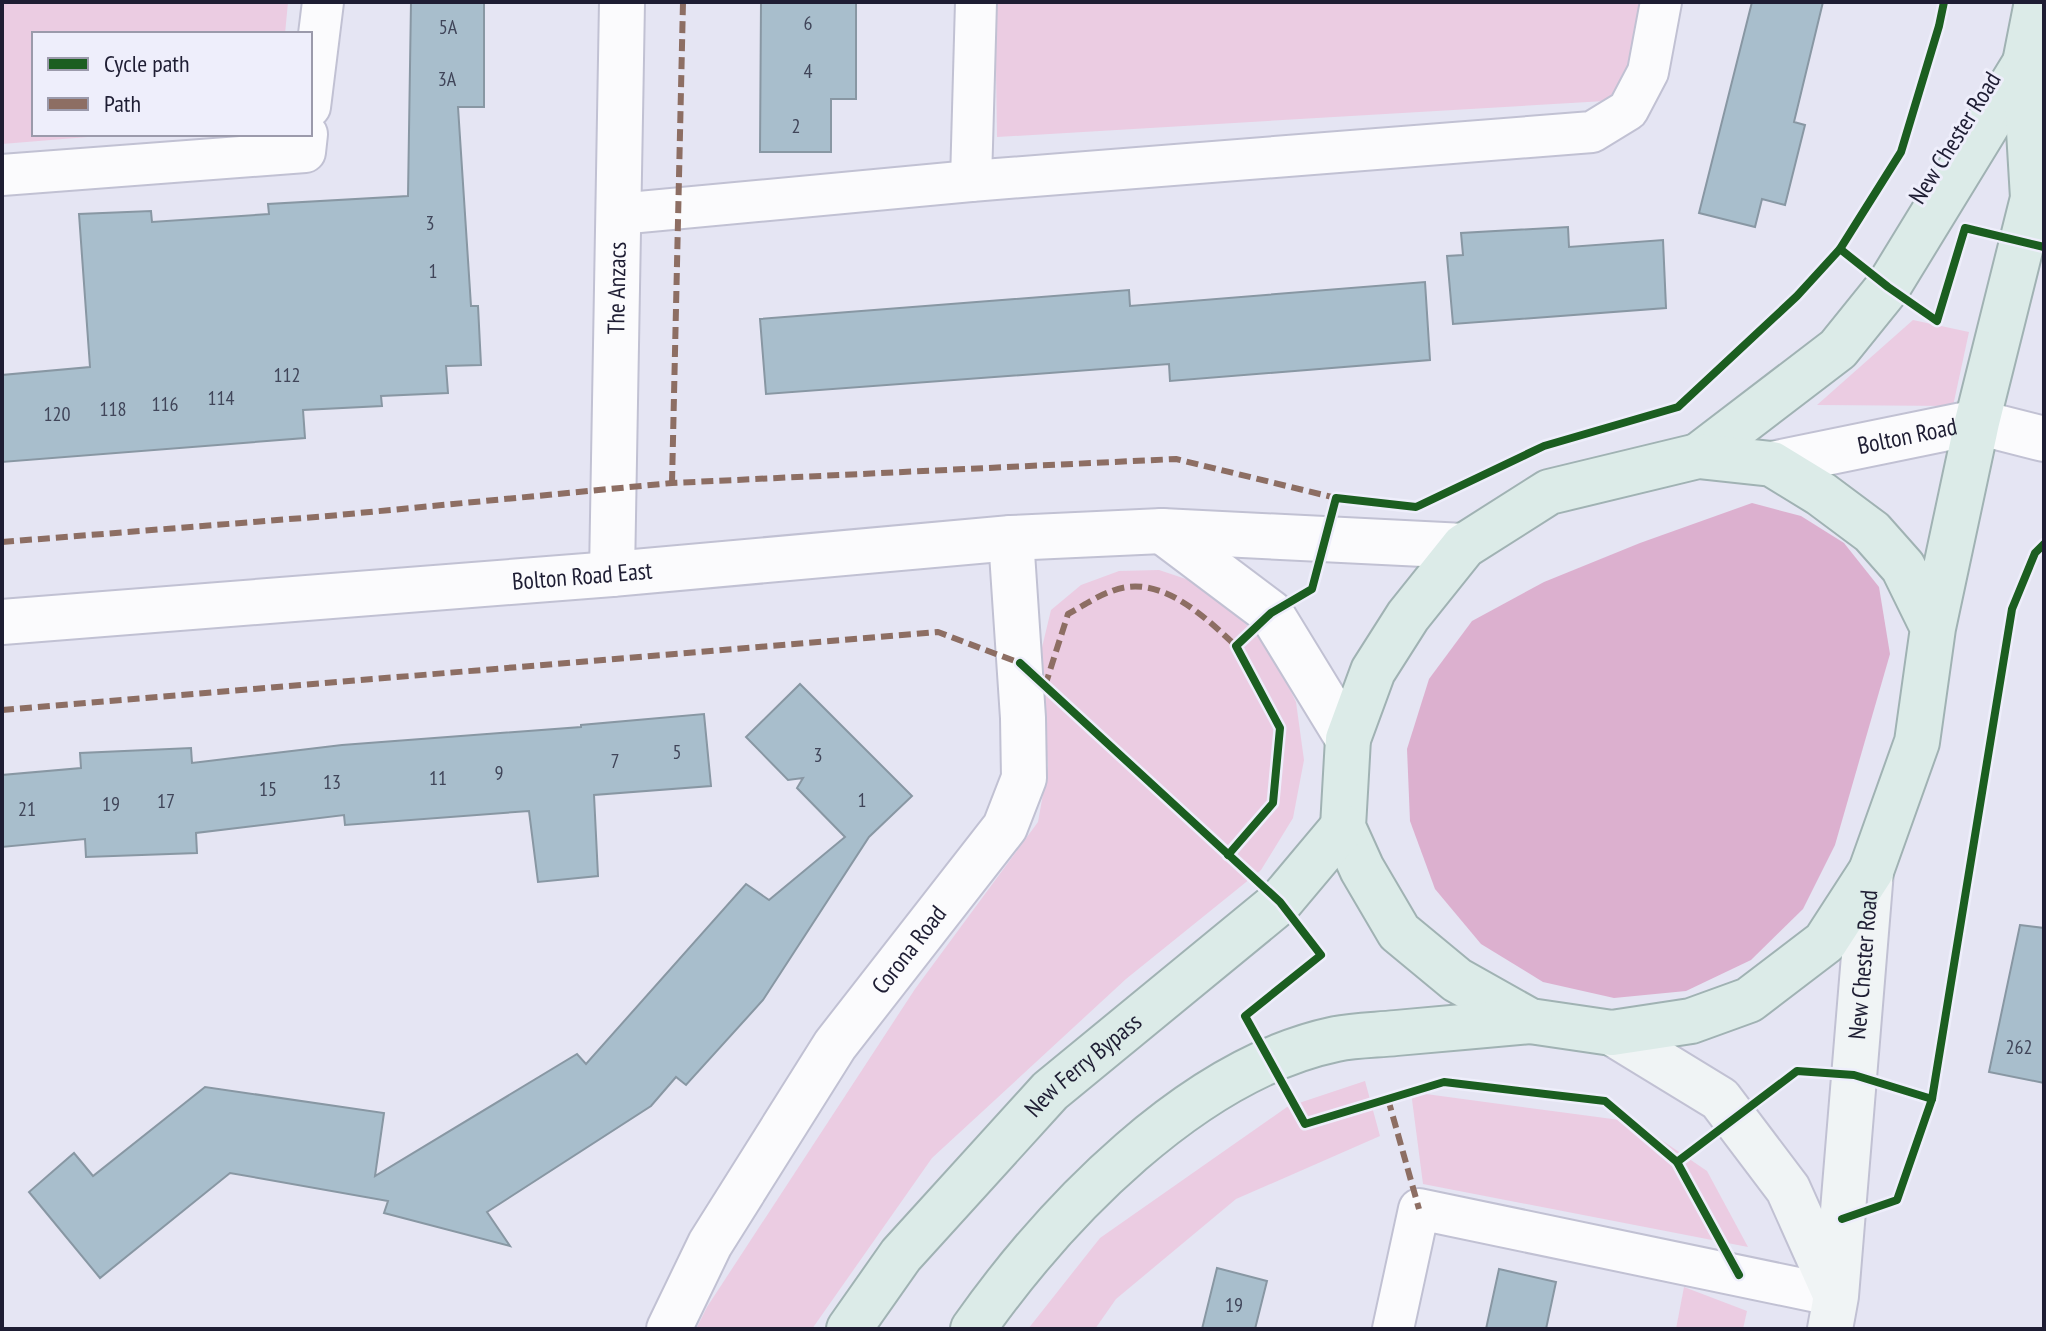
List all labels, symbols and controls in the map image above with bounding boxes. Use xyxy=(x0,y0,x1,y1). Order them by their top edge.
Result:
house number: 6 xyxy=(804,10,813,36)
house number: 5A xyxy=(439,14,458,40)
legend xyxy=(32,32,312,136)
text: Cycle path xyxy=(104,48,190,79)
house number: 4 xyxy=(804,58,813,84)
house number: 3A xyxy=(438,66,457,92)
street label: New Chester Road xyxy=(1902,66,2007,210)
text: Path xyxy=(104,88,141,119)
house number: 2 xyxy=(792,113,801,139)
house number: 3 xyxy=(426,210,435,236)
street label: The Anzacs xyxy=(600,242,633,335)
house number: 1 xyxy=(429,258,438,284)
house number: 112 xyxy=(274,362,301,388)
house number: 114 xyxy=(208,385,235,411)
house number: 116 xyxy=(152,391,179,417)
house number: 118 xyxy=(100,396,127,422)
house number: 120 xyxy=(44,401,71,427)
street label: Bolton Road xyxy=(1855,411,1960,461)
street label: Bolton Road East xyxy=(511,554,654,597)
house number: 5 xyxy=(673,739,682,765)
house number: 3 xyxy=(814,742,823,768)
house number: 7 xyxy=(611,748,620,774)
house number: 9 xyxy=(495,760,504,786)
house number: 11 xyxy=(429,765,447,791)
house number: 13 xyxy=(323,769,341,795)
house number: 15 xyxy=(259,776,277,802)
house number: 1 xyxy=(858,787,867,813)
house number: 17 xyxy=(157,788,175,814)
house number: 19 xyxy=(102,791,120,817)
house number: 21 xyxy=(18,796,36,822)
street label: New Chester Road xyxy=(1841,889,1884,1041)
street label: Corona Road xyxy=(865,899,953,1000)
street label: New Ferry Bypass xyxy=(1018,1006,1148,1124)
house number: 262 xyxy=(2006,1034,2033,1060)
house number: 19 xyxy=(1225,1292,1243,1318)

